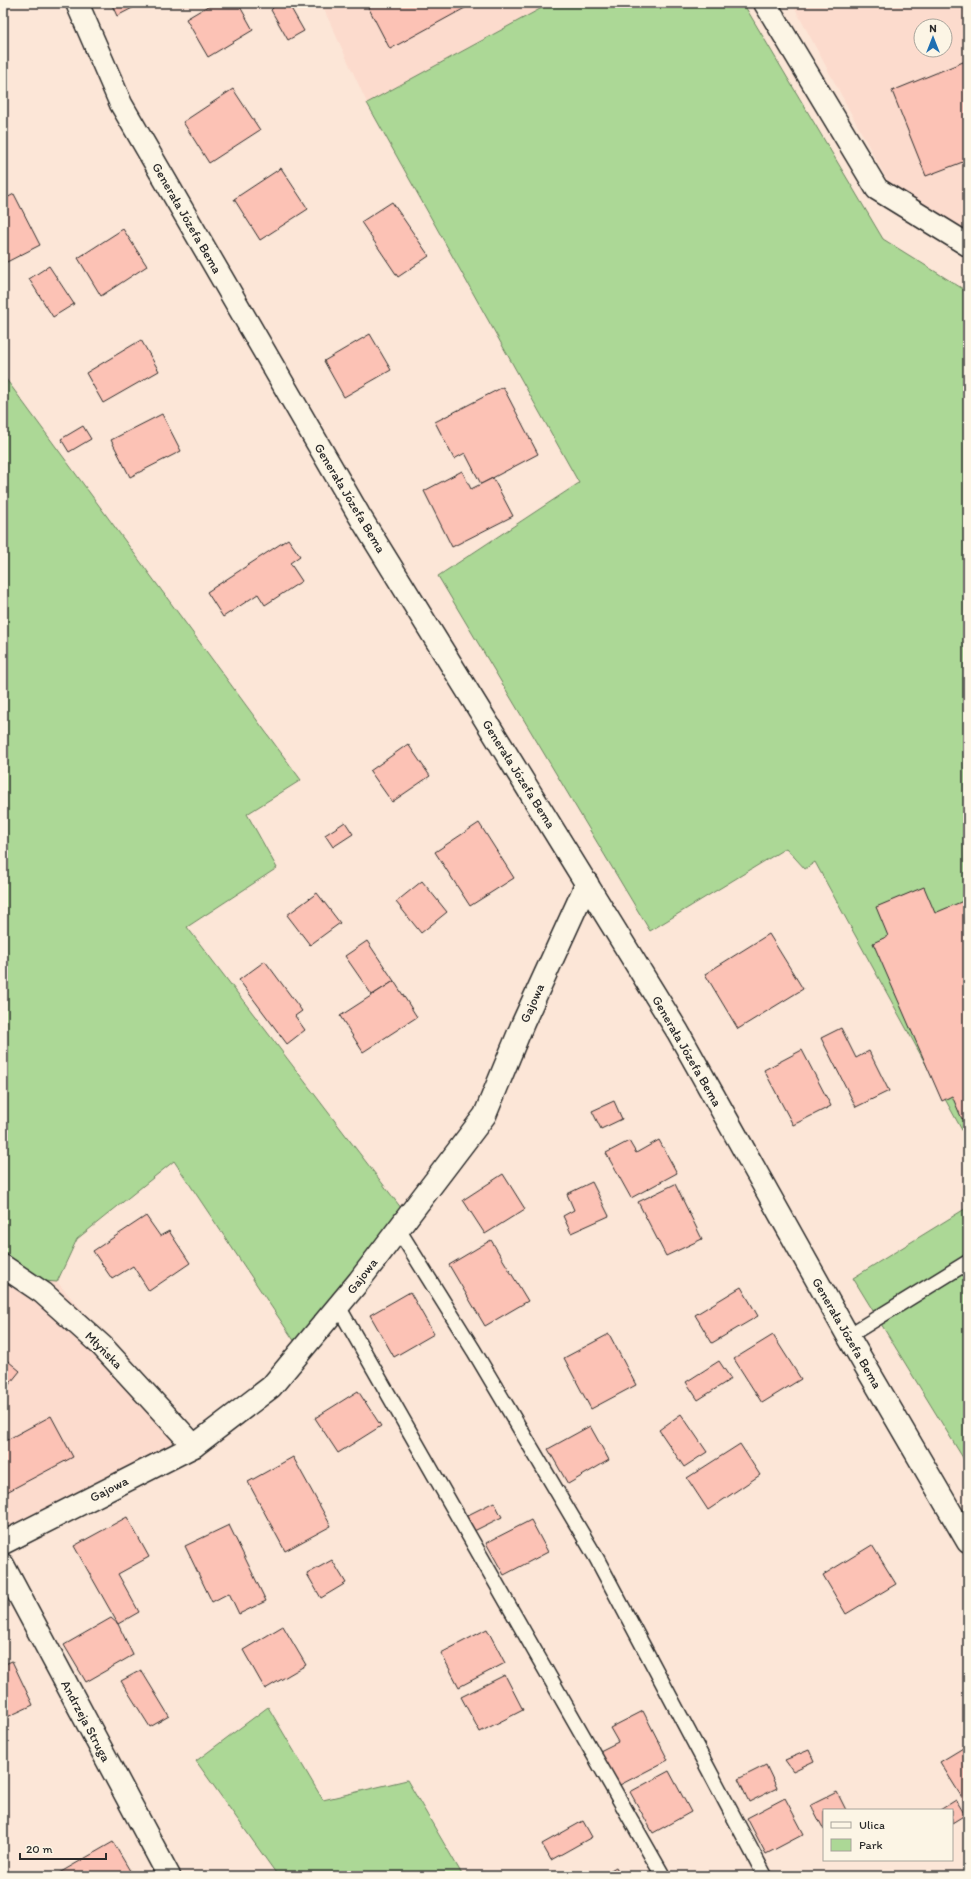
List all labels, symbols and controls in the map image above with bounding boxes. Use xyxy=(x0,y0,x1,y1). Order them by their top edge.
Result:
north arrow xyxy=(913,18,953,58)
text: N xyxy=(929,22,937,35)
street label: Generała Józefa Bema xyxy=(149,160,225,276)
street label: Generała Józefa Bema xyxy=(311,441,389,556)
street label: Generała Józefa Bema xyxy=(479,717,559,832)
street label: Gajowa xyxy=(517,981,547,1025)
street label: Generała Józefa Bema xyxy=(649,993,725,1109)
street label: Gajowa xyxy=(343,1255,381,1297)
street label: Generała Józefa Bema xyxy=(809,1275,885,1391)
street label: Młyńska xyxy=(82,1328,126,1372)
street label: Gajowa xyxy=(87,1473,131,1505)
street label: Andrzeja Struga xyxy=(58,1678,114,1765)
legend xyxy=(823,1809,953,1861)
text: Ulica xyxy=(859,1818,885,1832)
scale bar xyxy=(20,1835,106,1861)
text: Park xyxy=(859,1838,883,1852)
text: 20 m xyxy=(26,1842,53,1856)

